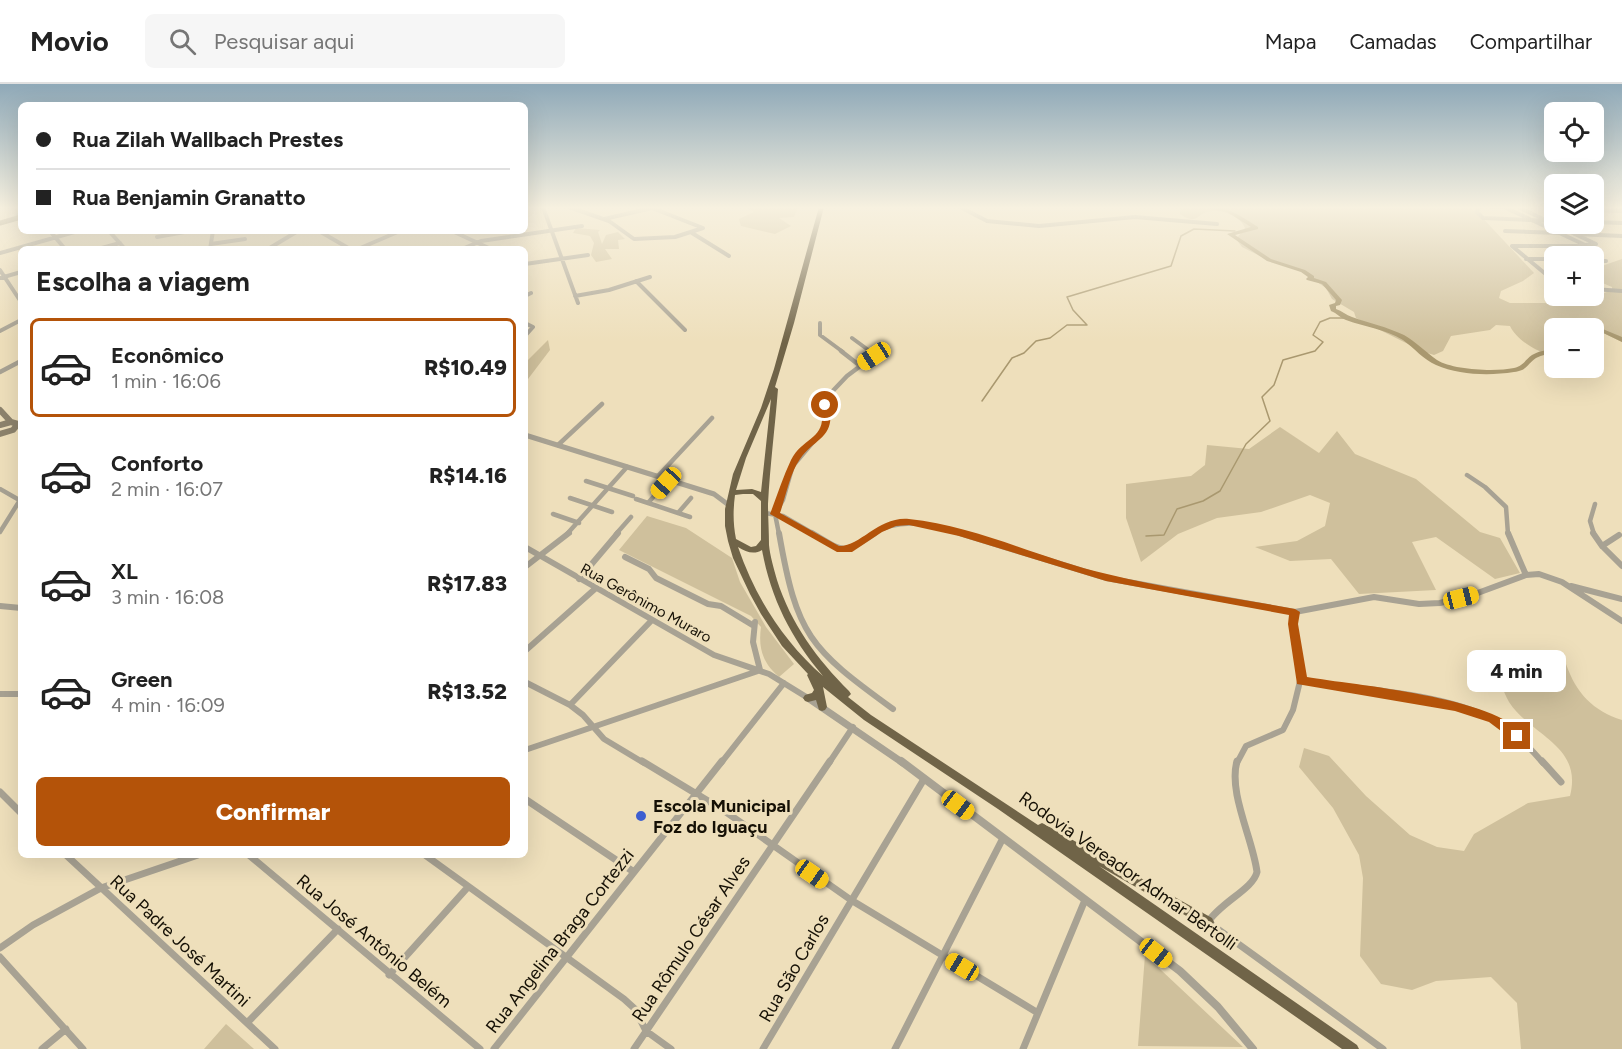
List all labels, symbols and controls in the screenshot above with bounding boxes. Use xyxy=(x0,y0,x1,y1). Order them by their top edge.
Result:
search box xyxy=(145,14,565,68)
text: Movio xyxy=(30,24,109,58)
icon: search xyxy=(166,25,199,58)
text: Pesquisar aqui xyxy=(214,28,354,55)
text: Mapa xyxy=(1265,29,1316,54)
text: Camadas xyxy=(1349,29,1437,54)
text: Compartilhar xyxy=(1470,29,1592,54)
map controls xyxy=(1544,102,1604,378)
button: locate xyxy=(1544,102,1604,162)
text: Rua Zilah Wallbach Prestes xyxy=(72,126,343,153)
button: layers xyxy=(1544,174,1604,234)
text: Rua Benjamin Granatto xyxy=(72,184,306,211)
button: + xyxy=(1544,246,1604,306)
text: Escolha a viagem xyxy=(36,265,250,298)
button: − xyxy=(1544,318,1604,378)
car xyxy=(854,339,894,373)
icon: car xyxy=(39,341,93,395)
text: Econômico xyxy=(111,342,224,369)
text: R$10.49 xyxy=(424,354,507,381)
text: 1 min · 16:06 xyxy=(111,369,221,393)
route start xyxy=(811,391,838,418)
icon: car xyxy=(39,449,93,503)
text: Conforto xyxy=(111,450,203,477)
text: R$14.16 xyxy=(429,462,507,489)
car xyxy=(647,464,685,502)
text: 2 min · 16:07 xyxy=(111,477,223,501)
icon: car xyxy=(39,557,93,611)
text: XL xyxy=(111,558,138,585)
street label: Rua Gerônimo Muraro xyxy=(577,559,715,647)
text: R$17.83 xyxy=(427,570,507,597)
text: 3 min · 16:08 xyxy=(111,585,224,609)
car xyxy=(1441,585,1481,611)
callout: 4 min xyxy=(1468,649,1567,691)
text: 4 min xyxy=(1490,659,1543,683)
icon: car xyxy=(39,665,93,719)
text: Green xyxy=(111,666,173,693)
text: R$13.52 xyxy=(427,678,507,705)
text: 4 min · 16:09 xyxy=(111,693,225,717)
route end xyxy=(1503,722,1530,749)
button: Confirmar xyxy=(36,777,510,846)
car xyxy=(938,787,978,823)
street label: Rodovia Vereador Admar Bertolli xyxy=(1015,787,1241,955)
place label: Escola Municipal Foz do Iguaçu xyxy=(653,795,791,838)
marker: Escola Municipal Foz do Iguaçu xyxy=(634,809,648,823)
street label: Rua Angelina Braga Cortezzi xyxy=(481,844,639,1038)
street label: Rua Rômulo César Alves xyxy=(627,852,755,1026)
car xyxy=(792,856,832,892)
street label: Rua Padre José Martini xyxy=(105,870,255,1012)
street label: Rua José Antônio Belém xyxy=(292,870,456,1012)
street label: Rua São Carlos xyxy=(754,910,834,1026)
car xyxy=(1136,935,1176,971)
car xyxy=(942,950,982,984)

